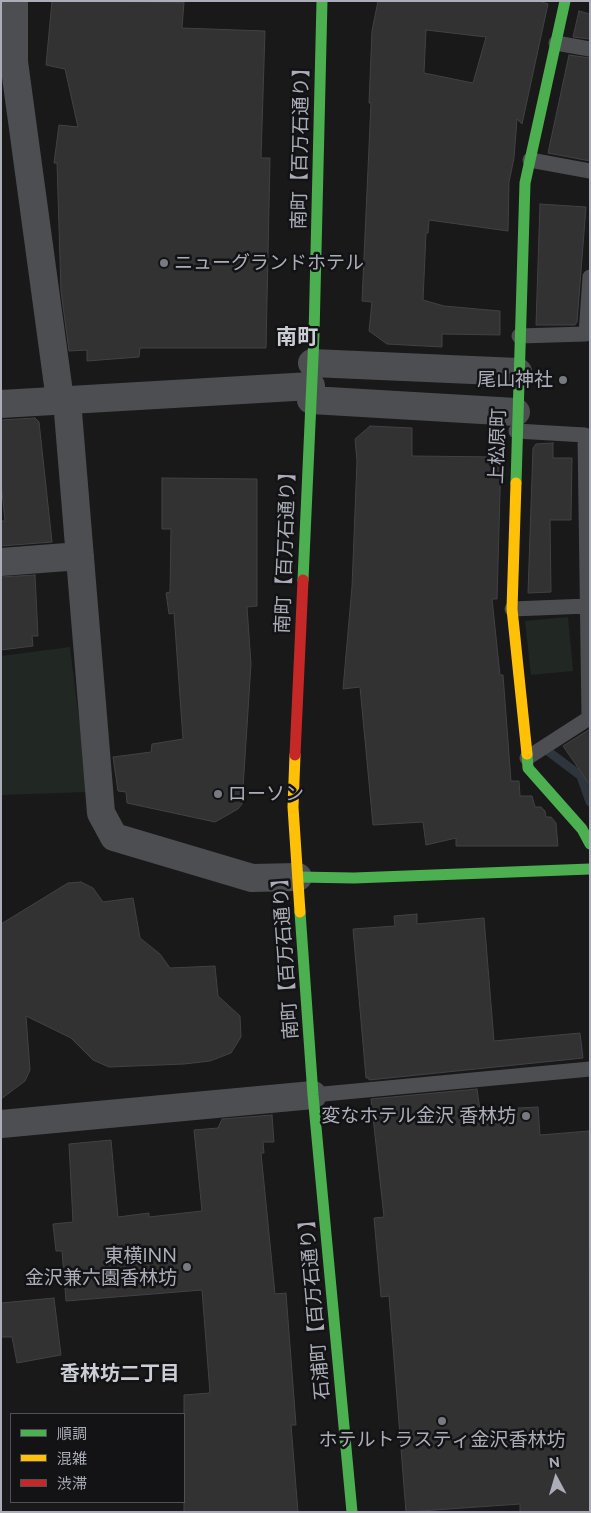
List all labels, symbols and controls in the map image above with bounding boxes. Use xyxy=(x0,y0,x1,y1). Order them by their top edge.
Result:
street label: 南町【百万石通り】 xyxy=(288,58,314,230)
place label: ニューグランドホテル xyxy=(174,252,364,274)
marker: ニューグランドホテル xyxy=(158,257,170,269)
district label: 南町 xyxy=(276,325,318,351)
place label: 尾山神社 xyxy=(477,369,553,391)
marker: 尾山神社 xyxy=(557,374,569,386)
street label: 上松原町 xyxy=(485,408,511,484)
street label: 南町【百万石通り】 xyxy=(272,462,300,634)
place label: ローソン xyxy=(228,783,304,805)
marker: ローソン xyxy=(212,788,224,800)
street label: 南町【百万石通り】 xyxy=(269,868,303,1040)
place label: 変なホテル金沢 香林坊 xyxy=(321,1105,516,1127)
marker: 変なホテル金沢 香林坊 xyxy=(520,1110,532,1122)
street label: 石浦町【百万石通り】 xyxy=(295,1209,335,1401)
place label: 東横INN 金沢兼六園香林坊 xyxy=(25,1245,177,1289)
marker: 東横INN 金沢兼六園香林坊 xyxy=(181,1261,193,1273)
district label: 香林坊二丁目 xyxy=(60,1362,180,1386)
legend xyxy=(10,1413,185,1503)
marker: ホテルトラスティ金沢香林坊 xyxy=(436,1415,448,1427)
text: 順調 xyxy=(57,1425,87,1443)
place label: ホテルトラスティ金沢香林坊 xyxy=(319,1429,565,1451)
text: 混雑 xyxy=(57,1450,87,1468)
north arrow xyxy=(531,1453,581,1503)
text: N xyxy=(548,1454,561,1472)
text: 渋滞 xyxy=(57,1475,87,1493)

